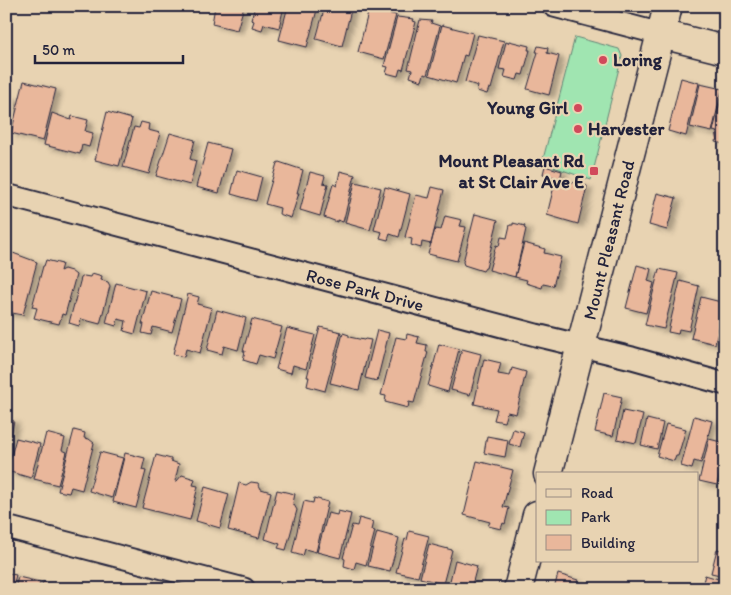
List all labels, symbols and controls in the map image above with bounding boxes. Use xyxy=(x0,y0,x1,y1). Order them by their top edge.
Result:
scale bar xyxy=(35,32,182,64)
text: 50 m xyxy=(42,41,75,59)
place label: Loring xyxy=(613,49,663,71)
marker: Loring xyxy=(597,54,609,66)
place label: Young Girl xyxy=(486,97,569,119)
marker: Young Girl xyxy=(572,102,584,114)
place label: Harvester xyxy=(588,118,665,140)
marker: Harvester xyxy=(572,123,584,135)
place label: Mount Pleasant Rd at St Clair Ave E xyxy=(438,150,585,193)
street label: Mount Pleasant Road xyxy=(578,158,640,322)
marker: Mount Pleasant Rd at St Clair Ave E xyxy=(588,165,600,177)
street label: Rose Park Drive xyxy=(304,264,426,316)
legend xyxy=(536,472,698,562)
text: Road xyxy=(581,484,614,502)
text: Park xyxy=(581,508,611,526)
text: Building xyxy=(581,534,635,552)

